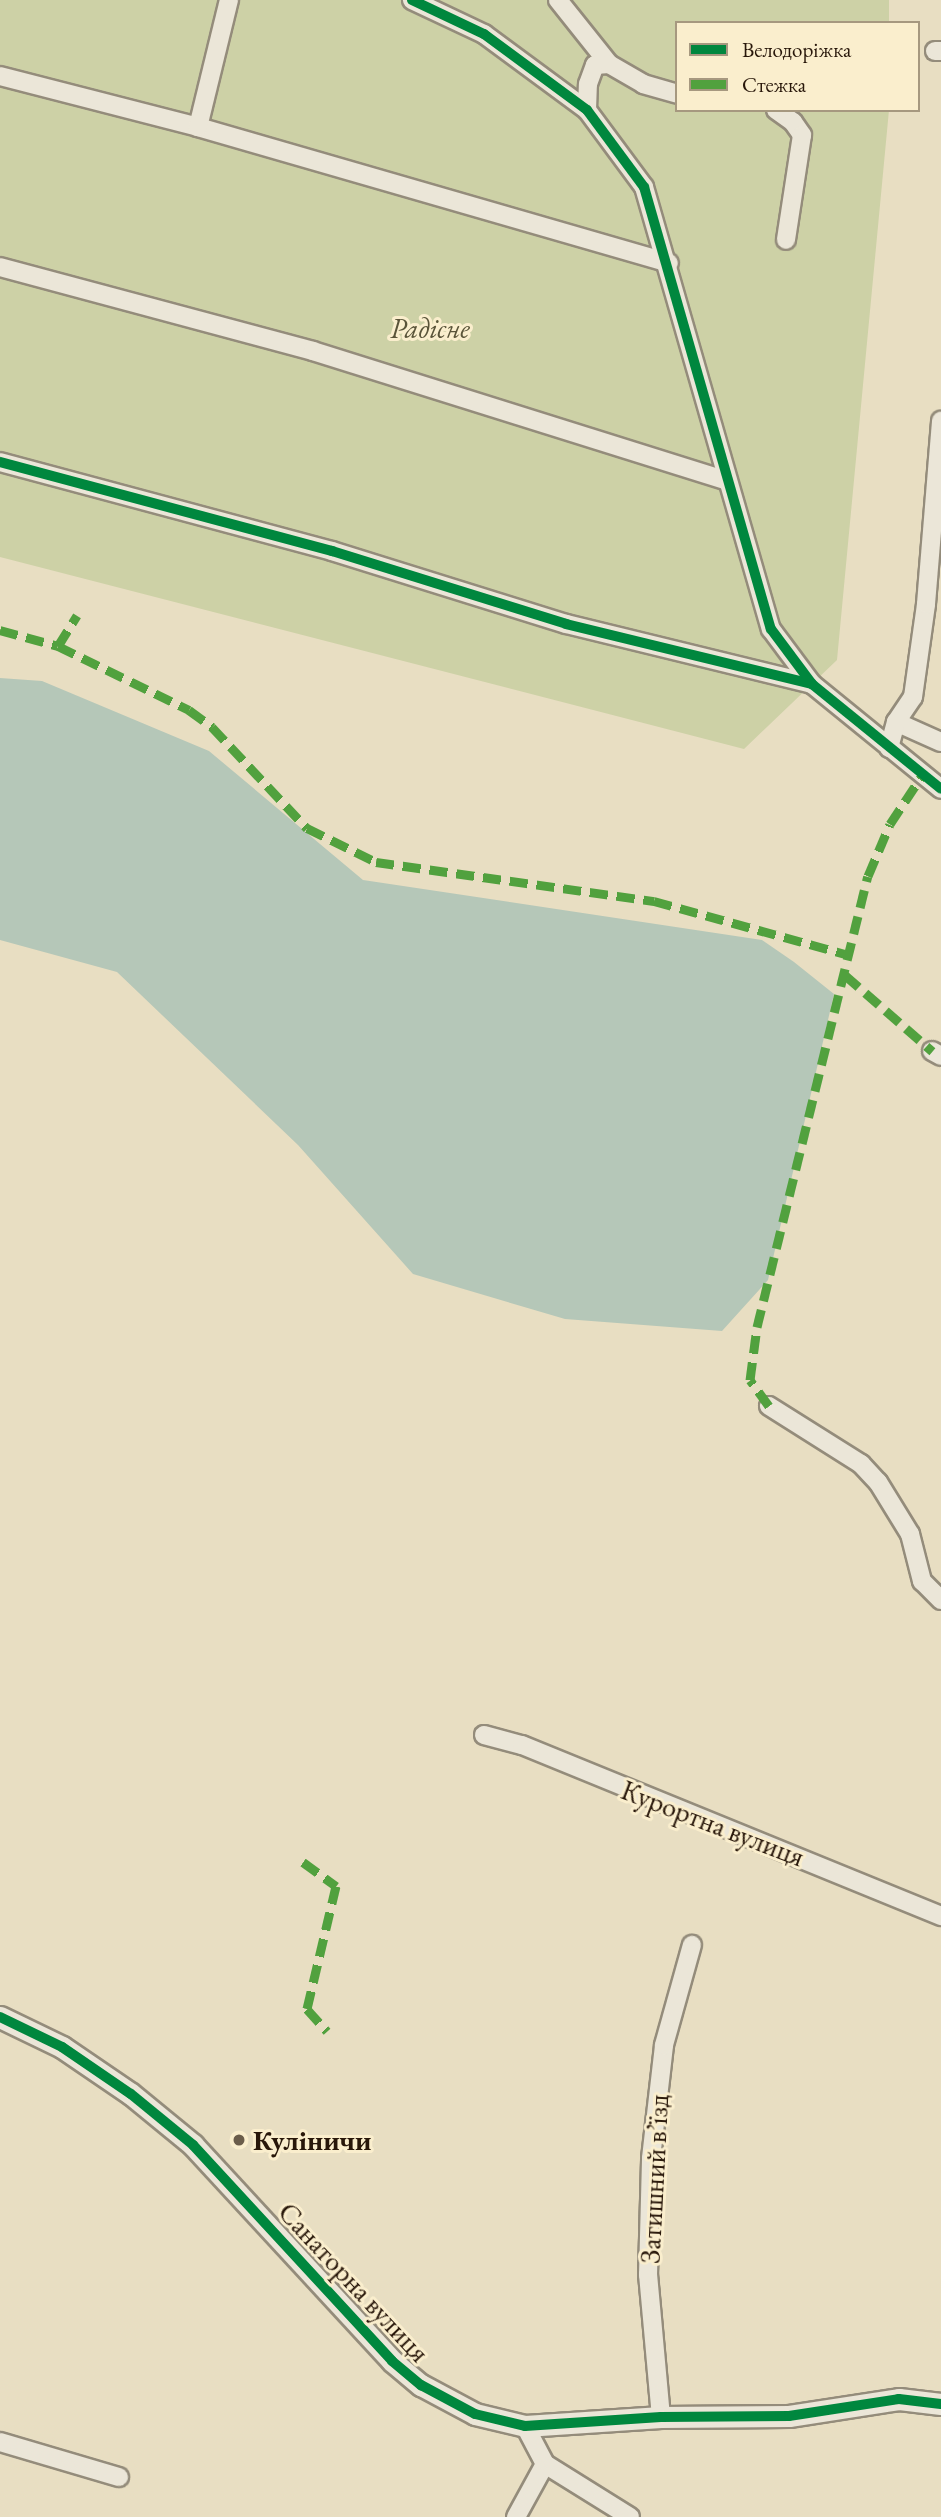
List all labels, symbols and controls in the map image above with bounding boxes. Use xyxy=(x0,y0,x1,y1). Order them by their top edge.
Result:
legend xyxy=(675,21,920,112)
text: Велодоріжка xyxy=(742,36,851,63)
text: Стежка xyxy=(742,71,806,98)
park label: Радісне xyxy=(390,311,470,345)
street label: Курортна вулиця xyxy=(617,1773,809,1873)
street label: Затишний в’їзд xyxy=(633,2094,675,2264)
place label: Куліничи xyxy=(253,2123,371,2157)
marker: Куліничи xyxy=(231,2132,247,2148)
street label: Санаторна вулиця xyxy=(271,2195,437,2369)

